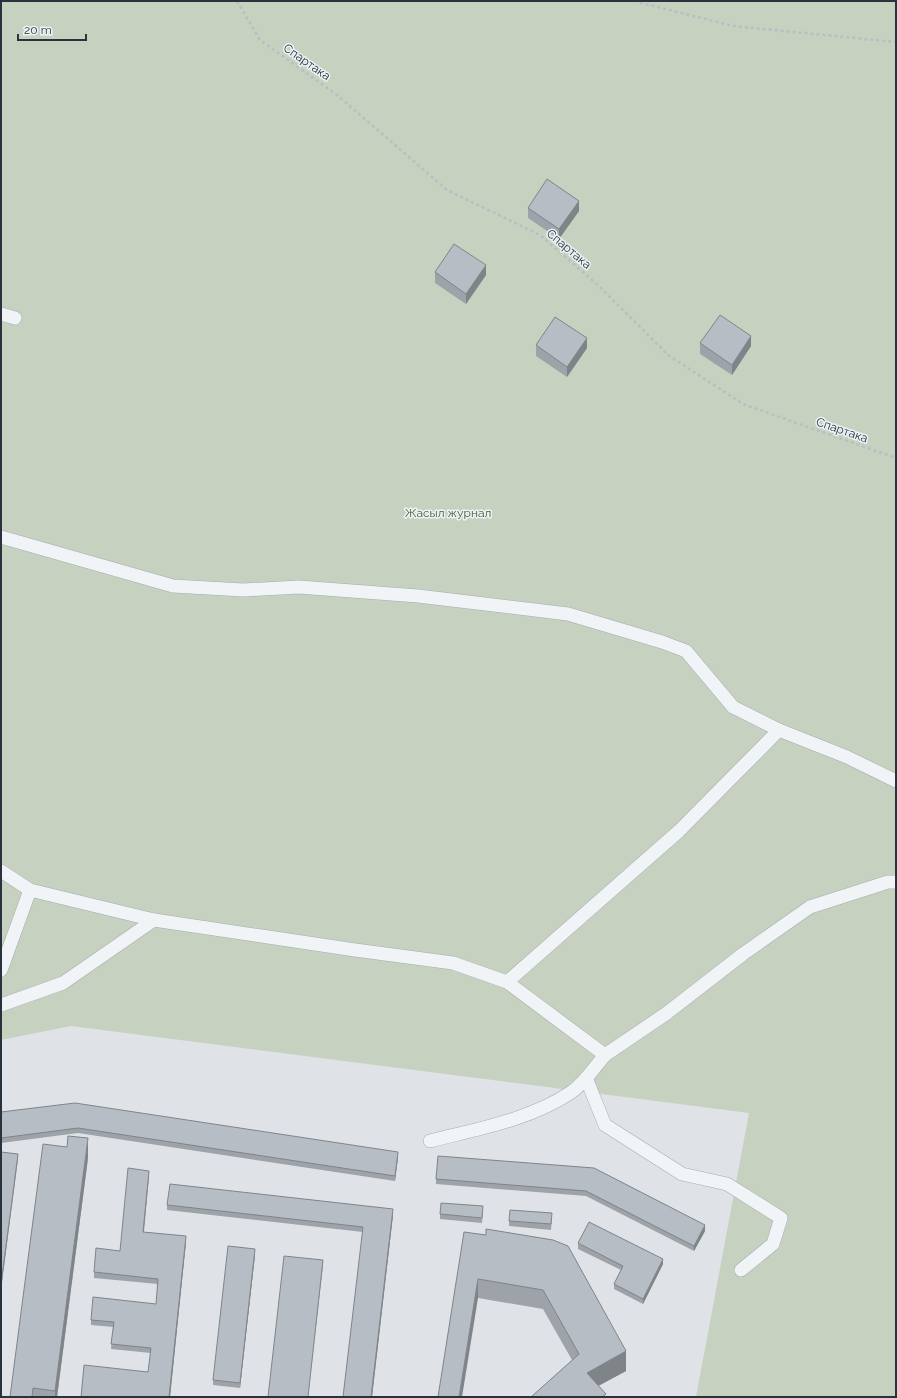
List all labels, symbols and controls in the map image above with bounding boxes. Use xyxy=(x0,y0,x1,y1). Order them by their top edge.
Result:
scale bar xyxy=(18,16,86,42)
text: 20 m xyxy=(24,23,52,37)
street label: Спартака xyxy=(281,41,333,83)
street label: Спартака xyxy=(544,226,594,272)
street label: Спартака xyxy=(814,415,870,445)
park label: Жасыл журнал xyxy=(405,506,491,520)

